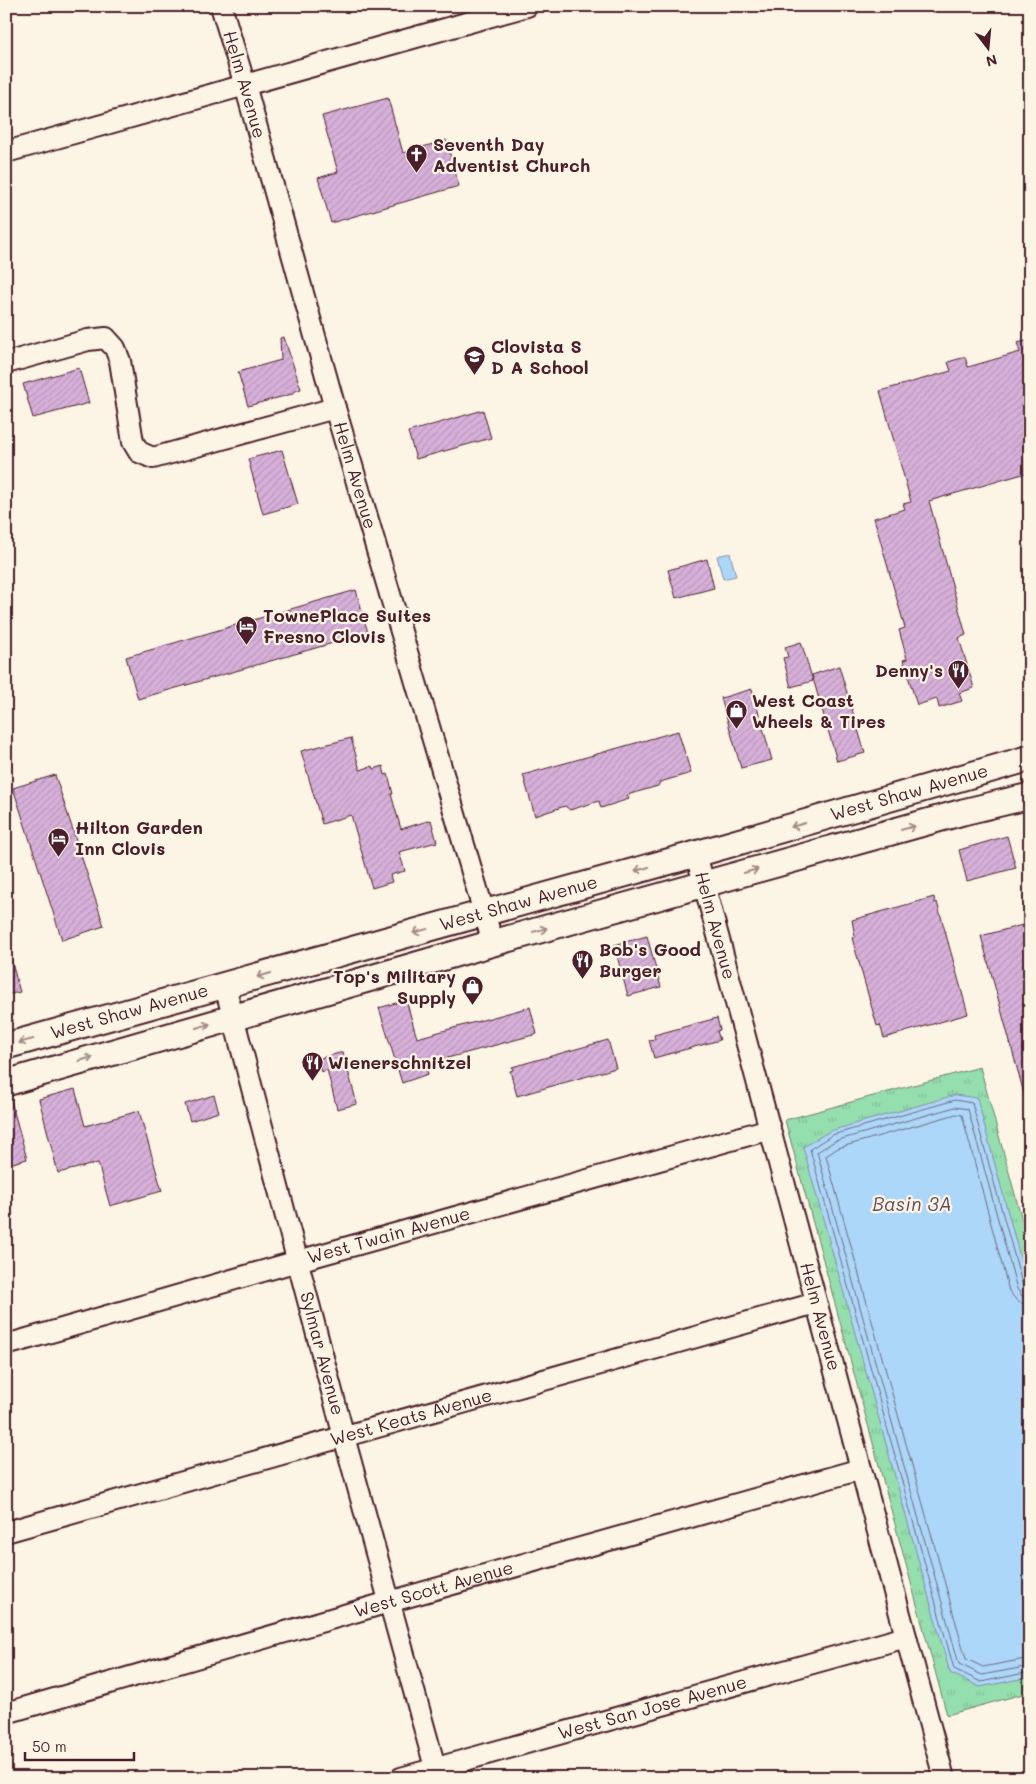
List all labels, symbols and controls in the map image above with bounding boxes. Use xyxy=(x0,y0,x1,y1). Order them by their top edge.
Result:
north arrow xyxy=(964,22,1014,72)
street label: Helm Avenue xyxy=(218,28,272,141)
text: N xyxy=(984,50,999,72)
place label: Seventh Day Adventist Church xyxy=(433,132,590,177)
church icon: Seventh Day Adventist Church xyxy=(405,143,429,174)
place label: Clovista S D A School xyxy=(491,334,589,379)
school or university icon: Clovista S D A School xyxy=(463,345,487,376)
street label: Helm Avenue xyxy=(329,418,383,532)
place label: TownePlace Suites Fresno Clovis xyxy=(263,603,431,648)
hotel icon: TownePlace Suites Fresno Clovis xyxy=(235,614,259,645)
place label: Denny's xyxy=(875,658,943,682)
restaurant icon: Denny's xyxy=(947,659,971,690)
place label: West Coast Wheels & Tires xyxy=(752,688,886,733)
shop icon: West Coast Wheels & Tires xyxy=(724,699,748,730)
street label: West Shaw Avenue xyxy=(827,758,991,826)
place label: Hilton Garden Inn Clovis xyxy=(75,815,203,860)
one-way arrow xyxy=(791,821,807,830)
one-way arrow xyxy=(900,822,916,832)
hotel icon: Hilton Garden Inn Clovis xyxy=(47,826,71,857)
one-way arrow xyxy=(634,865,650,875)
one-way arrow xyxy=(743,866,759,876)
street label: Helm Avenue xyxy=(690,868,742,982)
street label: West Shaw Avenue xyxy=(437,869,600,936)
one-way arrow xyxy=(531,925,547,935)
one-way arrow xyxy=(413,927,429,936)
place label: Bob's Good Burger xyxy=(599,937,701,982)
restaurant icon: Bob's Good Burger xyxy=(571,948,595,979)
place label: Top's Military Supply xyxy=(333,964,456,1009)
one-way arrow xyxy=(256,971,272,980)
shop icon: Top's Military Supply xyxy=(460,975,484,1006)
street label: West Shaw Avenue xyxy=(47,977,211,1044)
one-way arrow xyxy=(195,1020,211,1030)
one-way arrow xyxy=(19,1037,35,1046)
place label: Wienerschnitzel xyxy=(328,1050,471,1074)
restaurant icon: Wienerschnitzel xyxy=(300,1051,324,1082)
one-way arrow xyxy=(78,1054,94,1063)
water label: Basin 3A xyxy=(872,1191,952,1216)
street label: West Twain Avenue xyxy=(304,1200,473,1269)
street label: Helm Avenue xyxy=(795,1260,847,1373)
street label: Sylmar Avenue xyxy=(295,1289,351,1418)
street label: West Keats Avenue xyxy=(327,1382,495,1451)
street label: West Scott Avenue xyxy=(351,1555,516,1623)
street label: West San Jose Avenue xyxy=(555,1669,749,1745)
scale bar xyxy=(25,1729,134,1761)
text: 50 m xyxy=(32,1736,67,1756)

